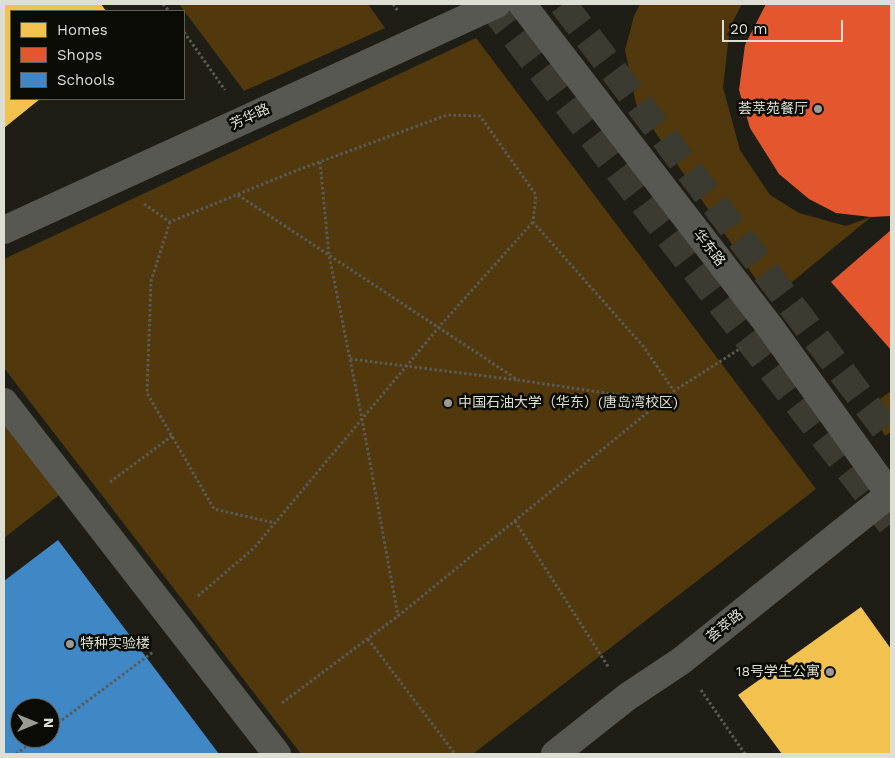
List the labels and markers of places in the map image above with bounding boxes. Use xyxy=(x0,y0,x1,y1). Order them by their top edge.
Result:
place label: 荟萃苑餐厅 xyxy=(738,101,808,117)
marker: 荟萃苑餐厅 xyxy=(812,103,824,115)
place label: 中国石油大学（华东）(唐岛湾校区) xyxy=(458,395,678,411)
marker: 中国石油大学（华东）(唐岛湾校区) xyxy=(442,397,454,409)
place label: 特种实验楼 xyxy=(80,636,150,652)
marker: 特种实验楼 xyxy=(64,638,76,650)
place label: 18号学生公寓 xyxy=(736,664,820,680)
marker: 18号学生公寓 xyxy=(824,666,836,678)

